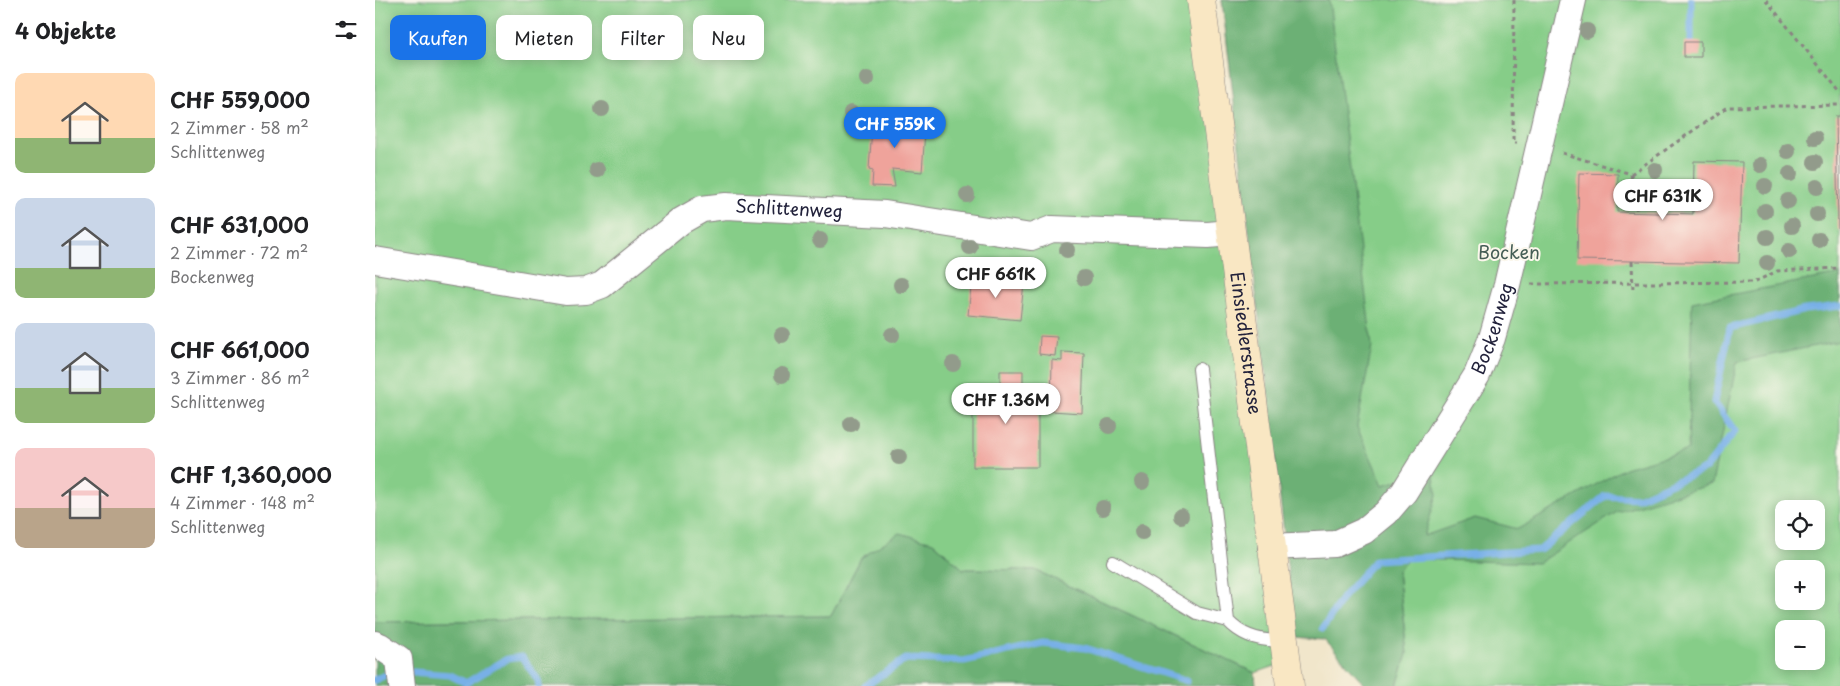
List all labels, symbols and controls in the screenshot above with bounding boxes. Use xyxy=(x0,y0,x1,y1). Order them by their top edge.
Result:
text: 4 Objekte xyxy=(15,14,116,46)
chip: Kaufen xyxy=(390,15,486,60)
chip: Mieten xyxy=(496,15,592,60)
chip: Filter xyxy=(602,15,683,60)
chip: Neu xyxy=(693,15,764,60)
icon: filters xyxy=(332,16,360,44)
text: CHF 559,000 xyxy=(170,83,310,115)
icon: home xyxy=(55,93,115,153)
pin: CHF 559K xyxy=(843,106,947,149)
text: CHF 559K xyxy=(855,111,935,135)
text: 2 Zimmer · 58 m² xyxy=(170,115,309,139)
text: Schlittenweg xyxy=(170,139,266,163)
pin: CHF 631K xyxy=(1611,178,1715,221)
text: CHF 631K xyxy=(1624,183,1702,207)
street label: Schlittenweg xyxy=(735,191,844,224)
text: CHF 631,000 xyxy=(170,208,309,240)
icon: home xyxy=(55,218,115,278)
park label: Bocken xyxy=(1478,238,1540,265)
text: 2 Zimmer · 72 m² xyxy=(170,240,308,264)
pin: CHF 661K xyxy=(944,256,1048,299)
text: CHF 661K xyxy=(956,261,1036,285)
text: Bockenweg xyxy=(170,264,255,288)
street label: Einsiedlerstrasse xyxy=(1224,270,1270,416)
street label: Bockenweg xyxy=(1464,279,1519,378)
text: CHF 661,000 xyxy=(170,333,310,365)
icon: home xyxy=(55,343,115,403)
text: 3 Zimmer · 86 m² xyxy=(170,365,310,389)
pin: CHF 1.36M xyxy=(949,382,1063,425)
text: CHF 1.36M xyxy=(962,387,1050,411)
text: Schlittenweg xyxy=(170,389,266,413)
text: CHF 1,360,000 xyxy=(170,458,332,490)
icon: home xyxy=(55,468,115,528)
text: 4 Zimmer · 148 m² xyxy=(170,490,315,514)
map controls xyxy=(1775,500,1825,670)
button: locate xyxy=(1775,500,1825,550)
text: Schlittenweg xyxy=(170,514,266,538)
button: + xyxy=(1775,560,1825,610)
button: − xyxy=(1775,620,1825,670)

